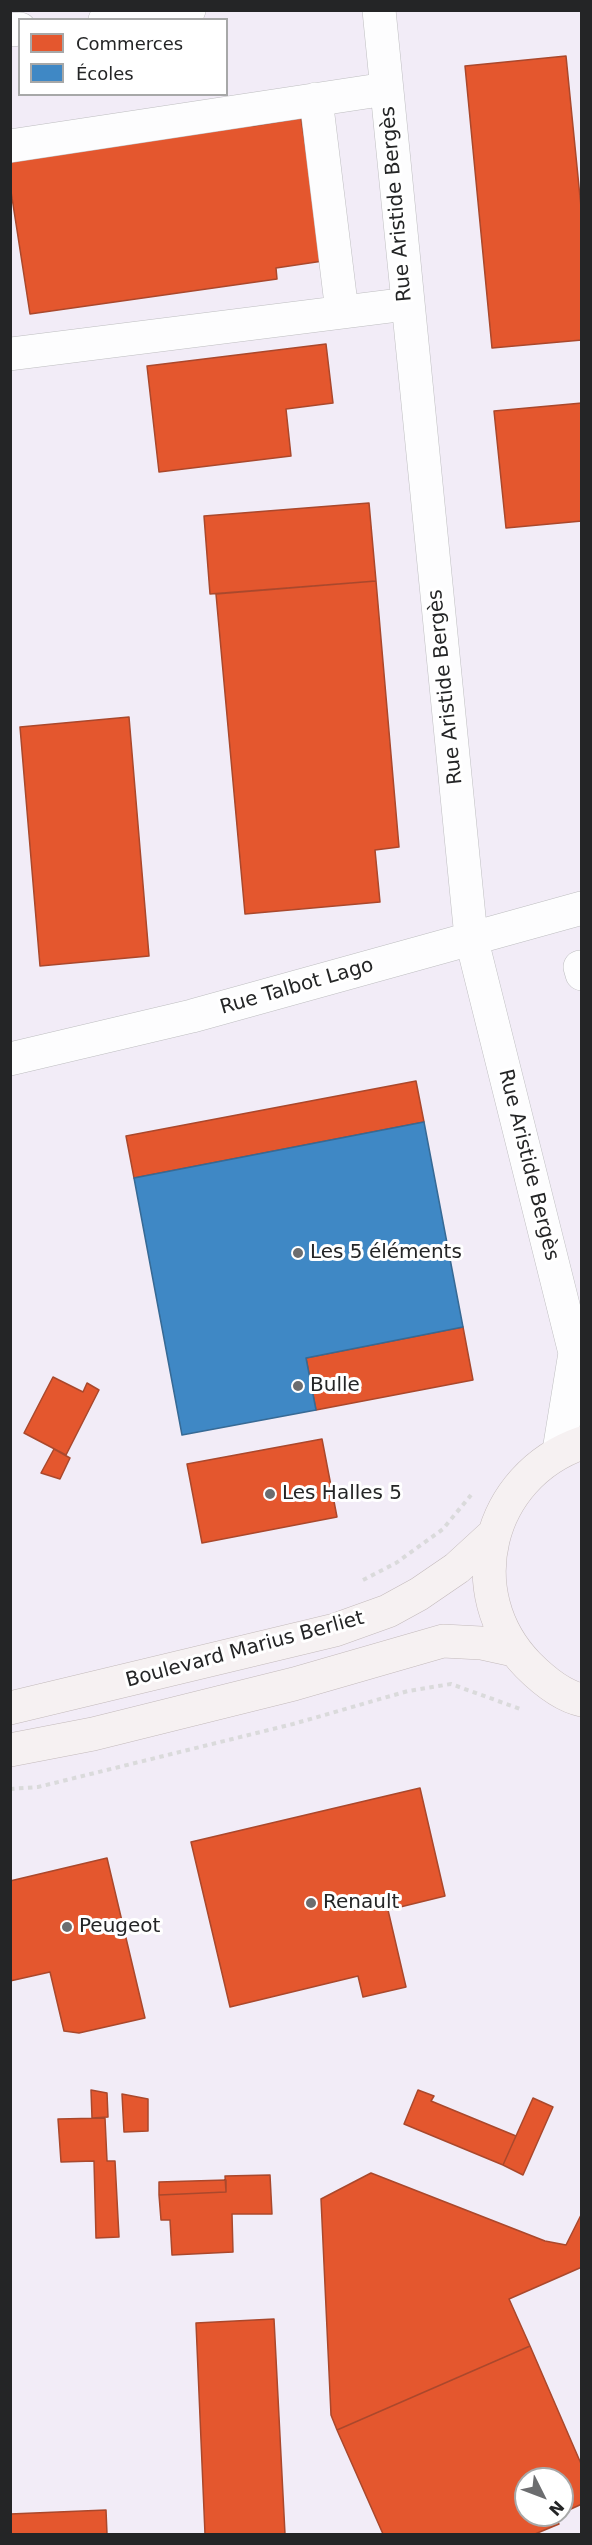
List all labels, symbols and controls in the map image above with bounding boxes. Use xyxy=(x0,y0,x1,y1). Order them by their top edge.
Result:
legend xyxy=(18,18,228,96)
text: Commerces xyxy=(76,33,183,54)
text: Écoles xyxy=(76,63,134,84)
street label: Rue Aristide Bergès xyxy=(376,105,418,303)
street label: Rue Aristide Bergès xyxy=(424,588,468,786)
street label: Rue Talbot Lago xyxy=(218,954,376,1020)
street label: Rue Aristide Bergès xyxy=(493,1067,563,1263)
place label: Les 5 éléments xyxy=(310,1241,462,1265)
marker: Les 5 éléments xyxy=(291,1246,305,1260)
place label: Bulle xyxy=(310,1374,360,1398)
marker: Bulle xyxy=(291,1379,305,1393)
place label: Les Halles 5 xyxy=(282,1482,402,1506)
marker: Les Halles 5 xyxy=(263,1487,277,1501)
street label: Boulevard Marius Berliet xyxy=(123,1607,367,1693)
place label: Renault xyxy=(323,1891,399,1915)
marker: Renault xyxy=(304,1896,318,1910)
place label: Peugeot xyxy=(79,1915,160,1939)
marker: Peugeot xyxy=(60,1920,74,1934)
north arrow xyxy=(514,2467,574,2527)
text: N xyxy=(545,2497,568,2519)

